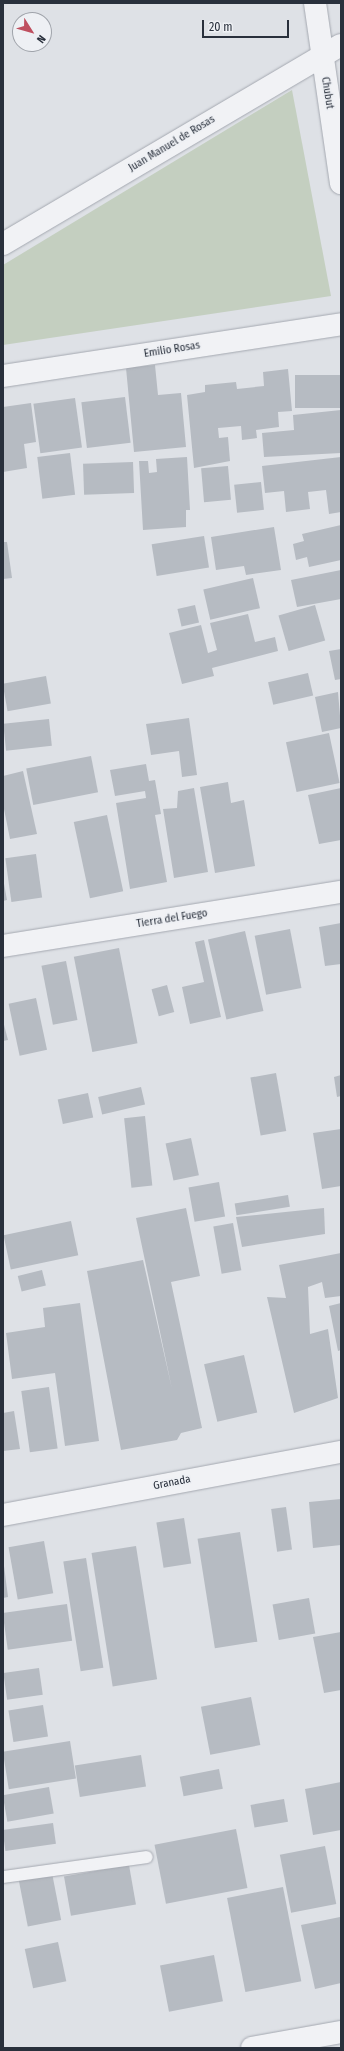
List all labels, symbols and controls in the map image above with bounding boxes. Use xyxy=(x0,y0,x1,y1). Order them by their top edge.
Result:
north arrow xyxy=(12,12,52,52)
scale bar xyxy=(204,12,291,38)
text: 20 m xyxy=(209,20,233,34)
text: N xyxy=(34,32,48,45)
street label: Chubut xyxy=(318,76,336,110)
street label: Juan Manuel de Rosas xyxy=(126,113,218,175)
street label: Emilio Rosas xyxy=(143,339,201,361)
street label: Tierra del Fuego xyxy=(136,907,208,931)
street label: Granada xyxy=(152,1473,192,1493)

